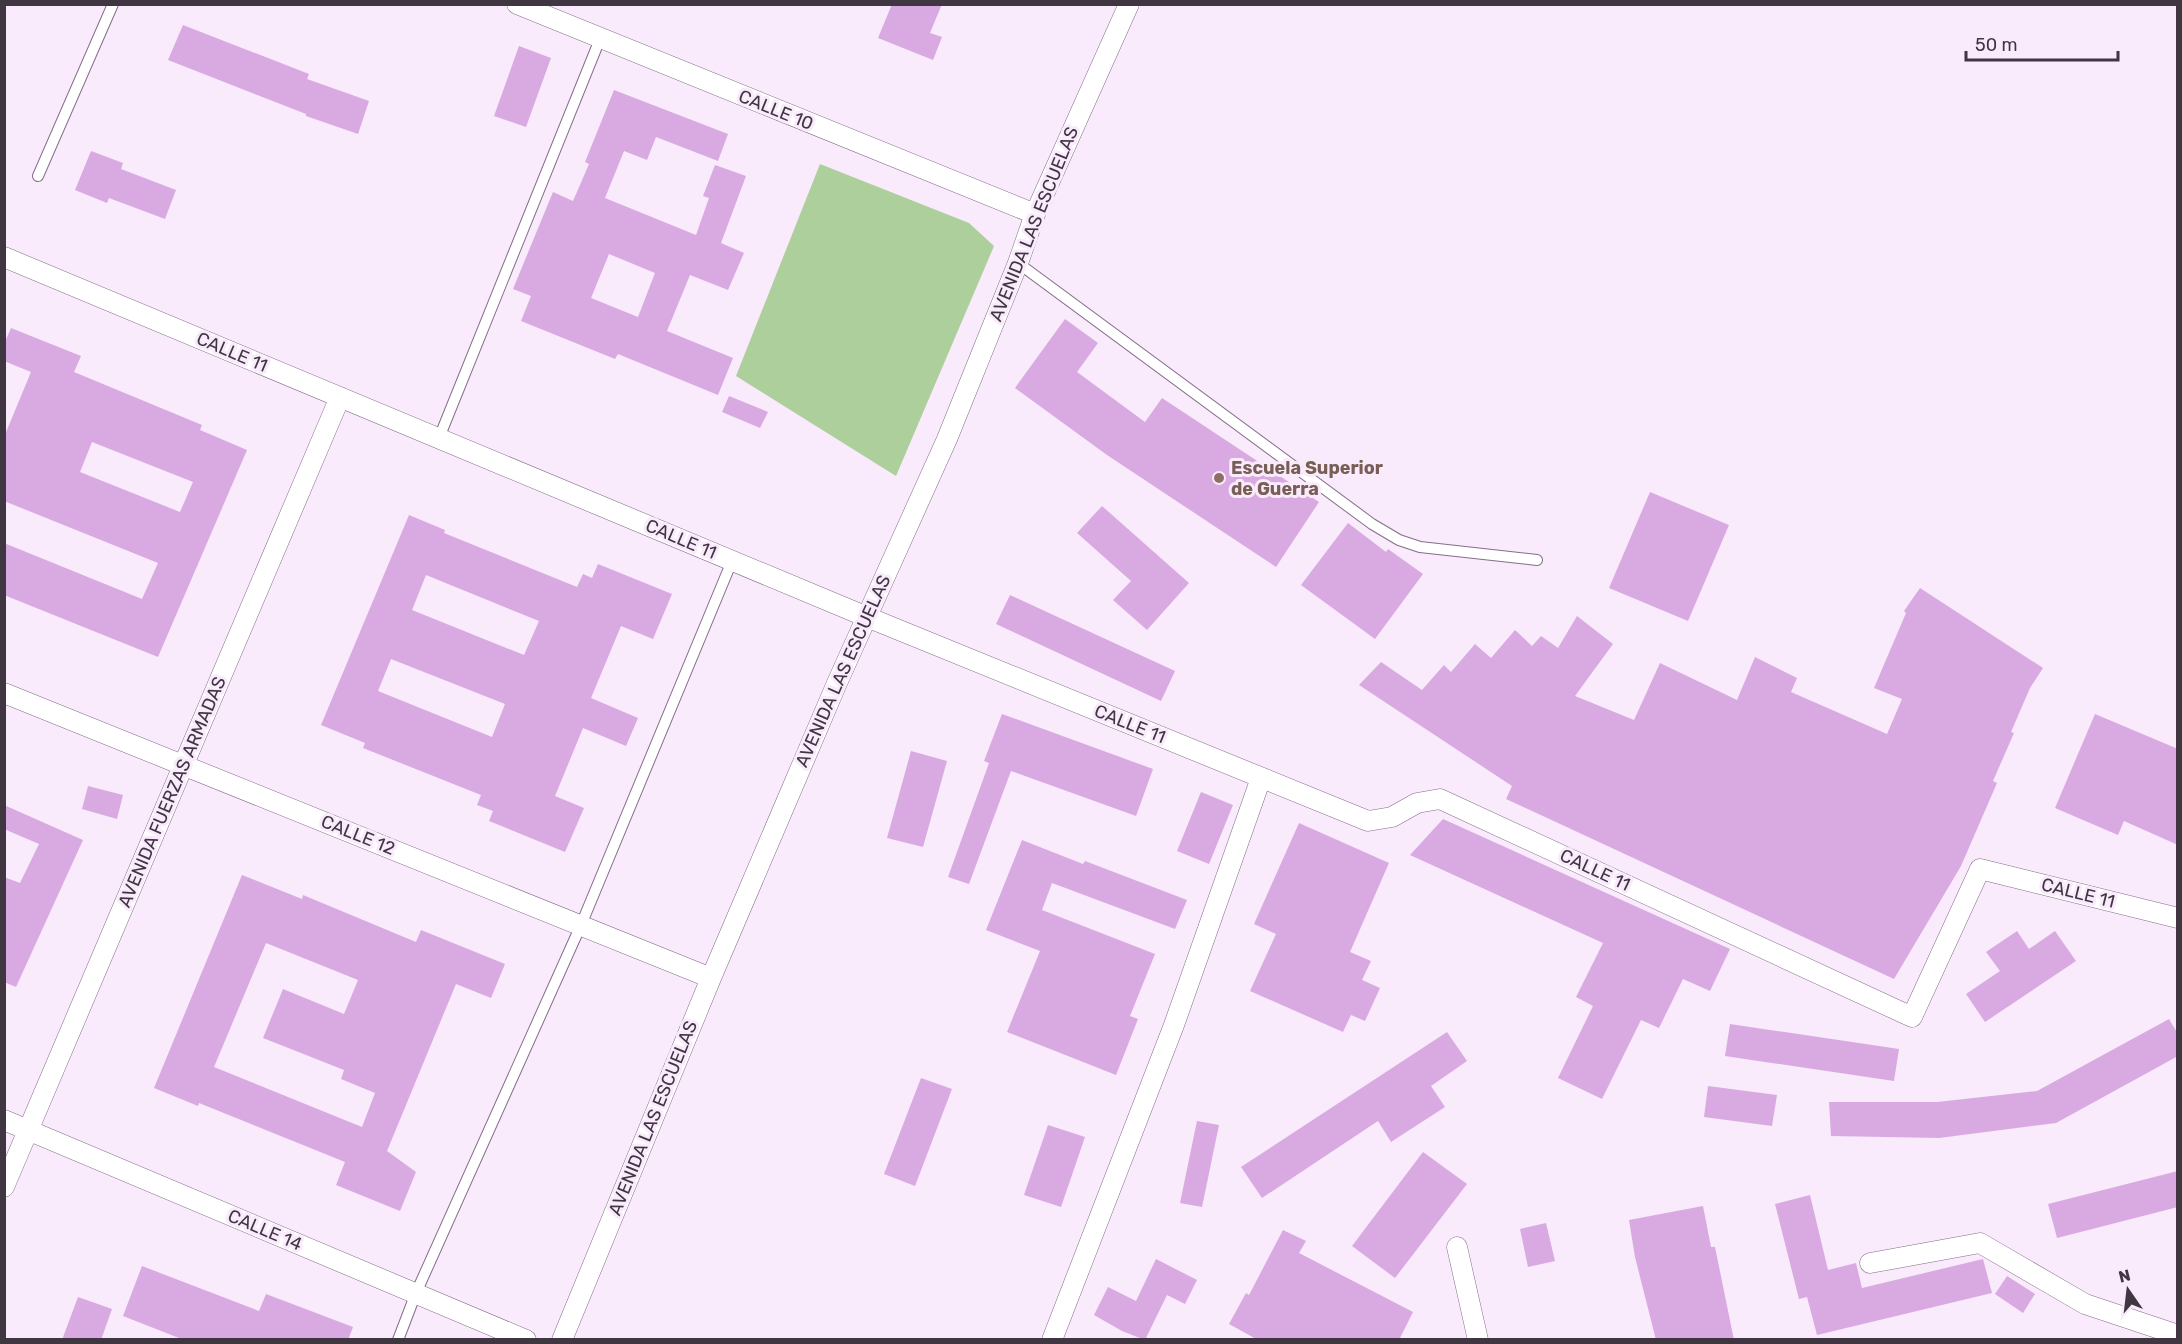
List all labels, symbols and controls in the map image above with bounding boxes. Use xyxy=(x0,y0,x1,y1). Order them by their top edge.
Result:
scale bar xyxy=(1966,24,2118,62)
text: 50 m xyxy=(1975,34,2018,56)
street label: CALLE 10 xyxy=(735,85,817,135)
street label: AVENIDA LAS ESCUELAS xyxy=(985,123,1083,325)
street label: CALLE 11 xyxy=(193,327,271,377)
place label: Escuela Superior de Guerra xyxy=(1231,457,1383,500)
marker: Escuela Superior de Guerra xyxy=(1212,471,1226,485)
street label: CALLE 11 xyxy=(642,514,720,564)
street label: AVENIDA LAS ESCUELAS xyxy=(791,572,895,770)
street label: AVENIDA FUERZAS ARMADAS xyxy=(113,673,231,911)
street label: CALLE 11 xyxy=(1091,700,1169,748)
street label: CALLE 12 xyxy=(318,810,398,860)
street label: CALLE 11 xyxy=(1556,844,1634,896)
street label: CALLE 11 xyxy=(2039,873,2117,913)
street label: AVENIDA LAS ESCUELAS xyxy=(604,1017,702,1219)
street label: CALLE 14 xyxy=(225,1205,305,1255)
north arrow xyxy=(2098,1260,2158,1320)
text: N xyxy=(2117,1265,2132,1287)

